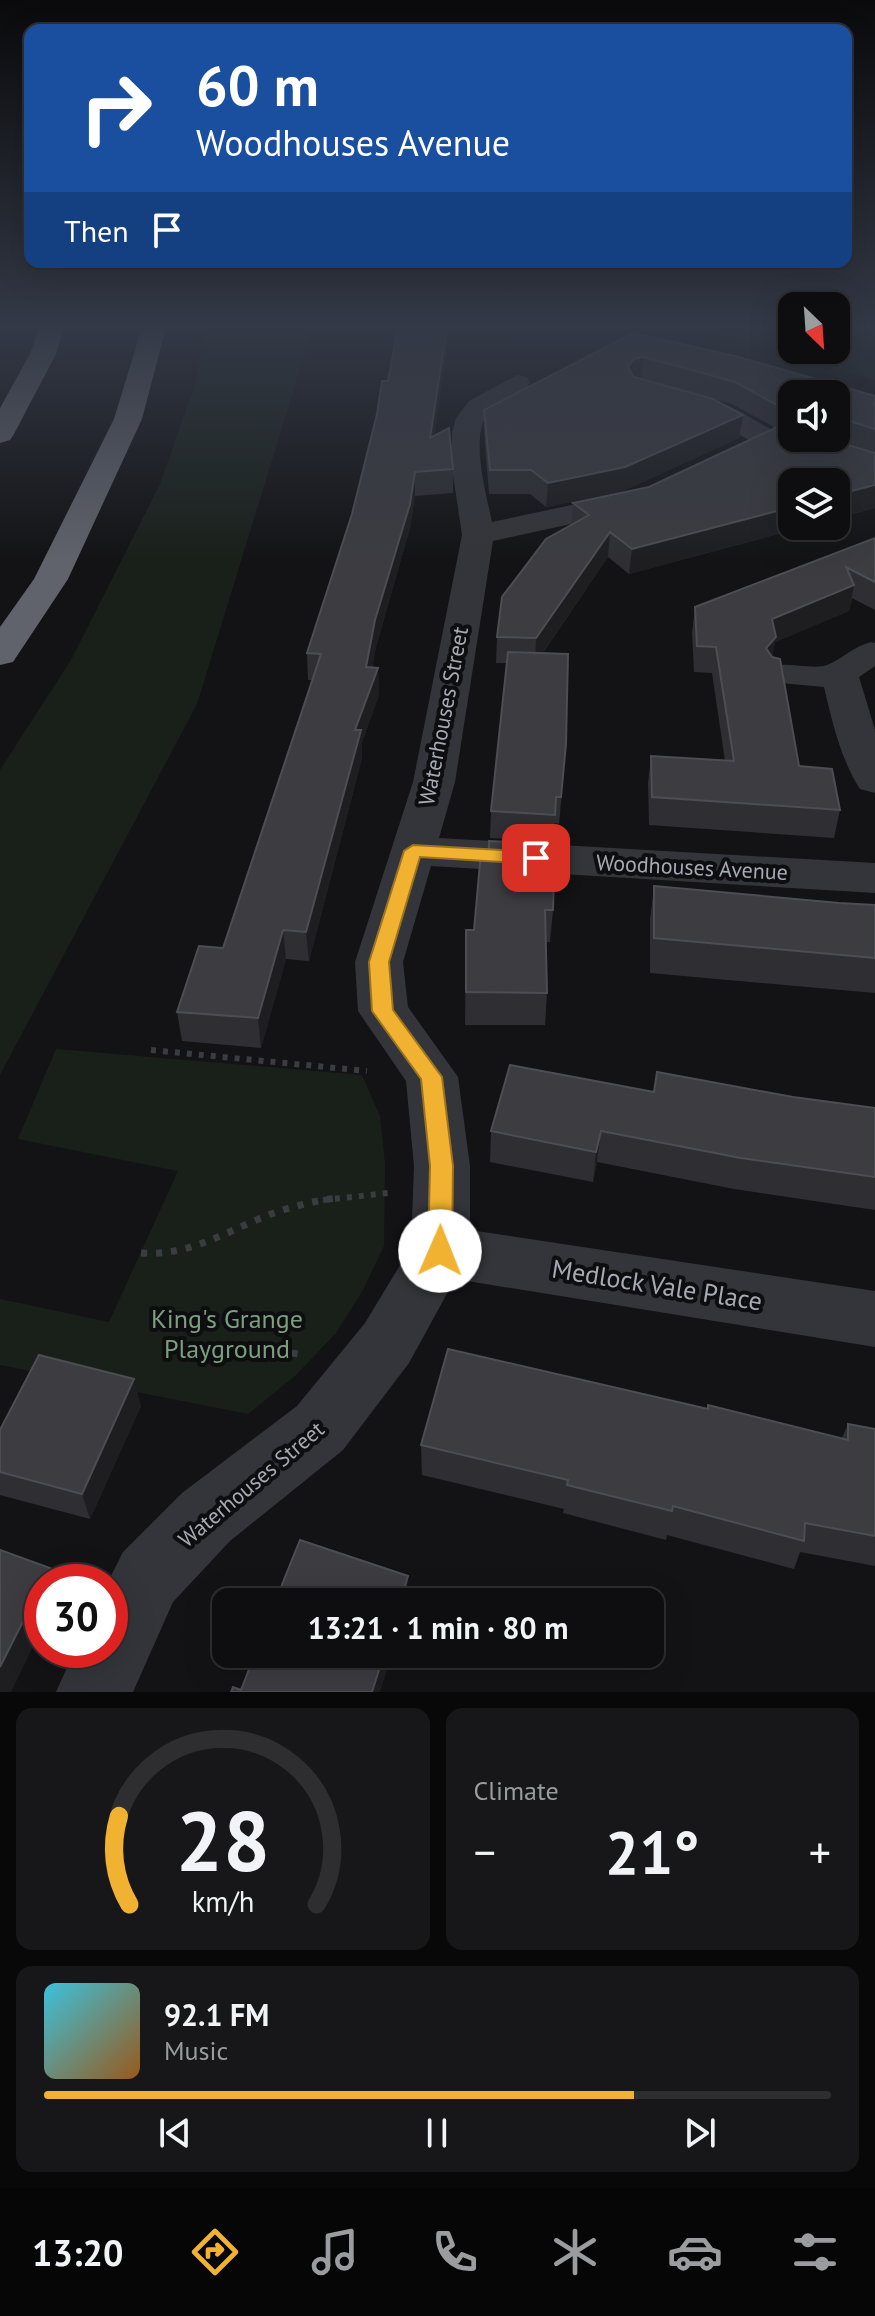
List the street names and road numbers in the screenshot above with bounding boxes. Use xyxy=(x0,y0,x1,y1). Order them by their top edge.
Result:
street label: Waterhouses Street xyxy=(412,624,474,808)
street label: Woodhouses Avenue xyxy=(595,848,789,886)
street label: Medlock Vale Place xyxy=(550,1252,765,1317)
street label: Waterhouses Street xyxy=(172,1415,330,1553)

